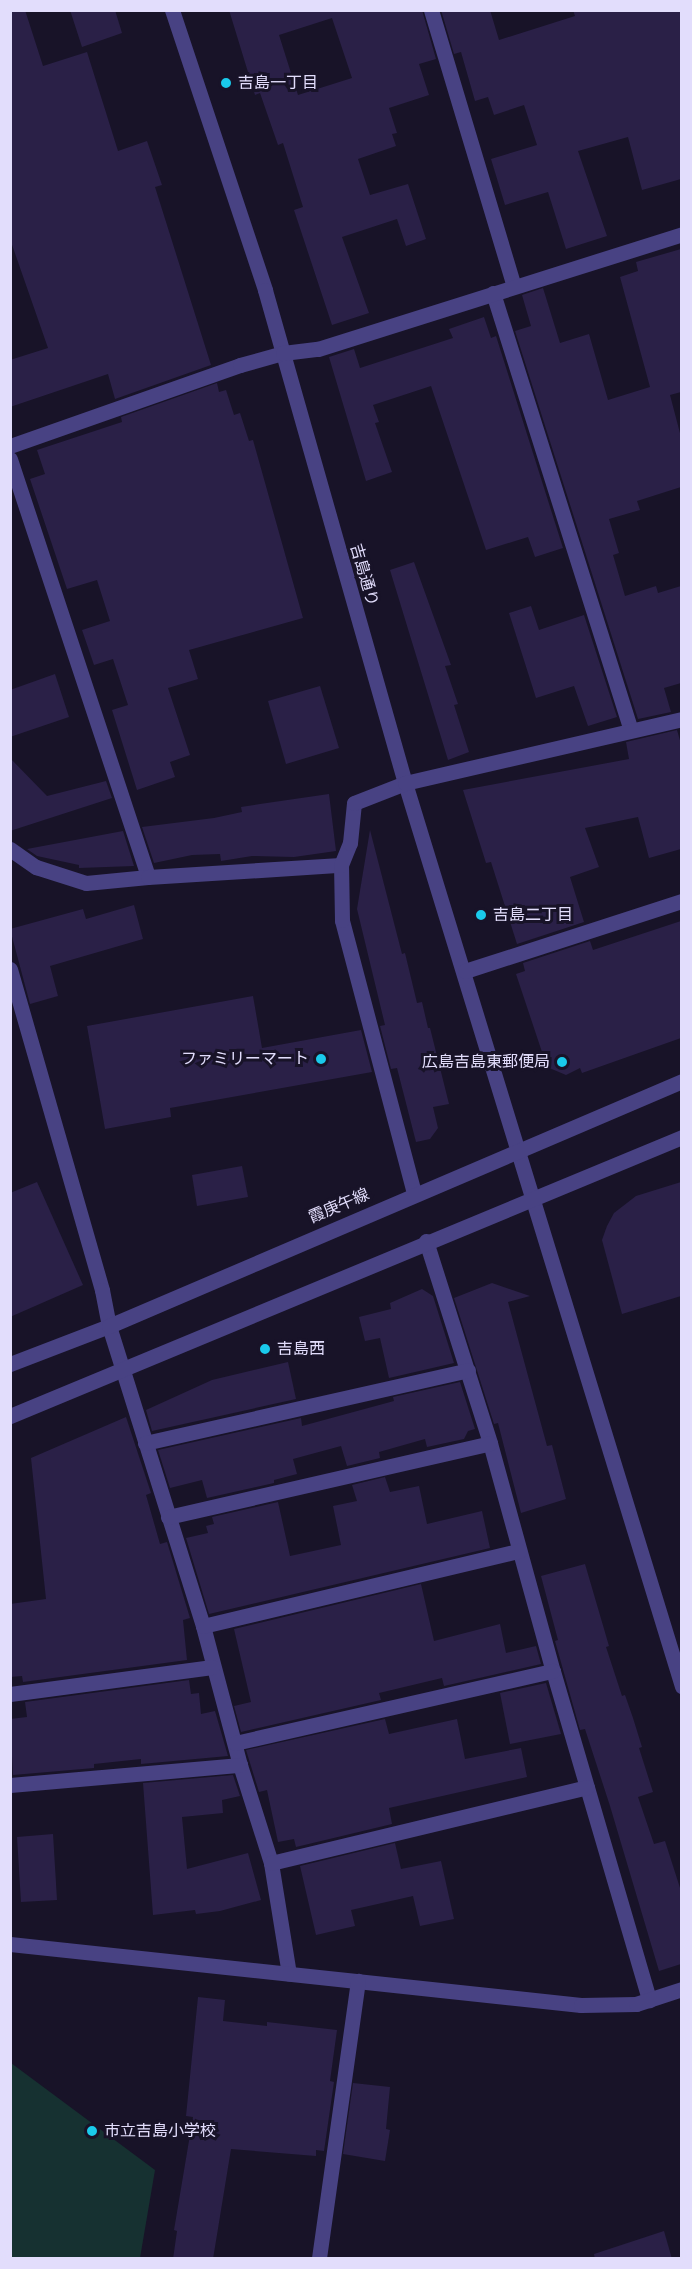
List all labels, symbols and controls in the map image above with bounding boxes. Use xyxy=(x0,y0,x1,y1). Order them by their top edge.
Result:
place label: 吉島一丁目 xyxy=(238,73,318,93)
marker: 吉島一丁目 xyxy=(219,76,233,90)
street label: 吉島通り xyxy=(346,542,382,608)
place label: 吉島二丁目 xyxy=(493,905,573,925)
marker: 吉島二丁目 xyxy=(474,908,488,922)
place label: ファミリーマート xyxy=(181,1049,309,1069)
marker: ファミリーマート xyxy=(314,1052,328,1066)
place label: 広島吉島東郵便局 xyxy=(422,1052,550,1072)
marker: 広島吉島東郵便局 xyxy=(555,1055,569,1069)
street label: 霞庚午線 xyxy=(306,1185,372,1227)
place label: 吉島西 xyxy=(277,1339,325,1359)
marker: 吉島西 xyxy=(258,1342,272,1356)
place label: 市立吉島小学校 xyxy=(104,2121,216,2141)
marker: 市立吉島小学校 xyxy=(85,2124,99,2138)

